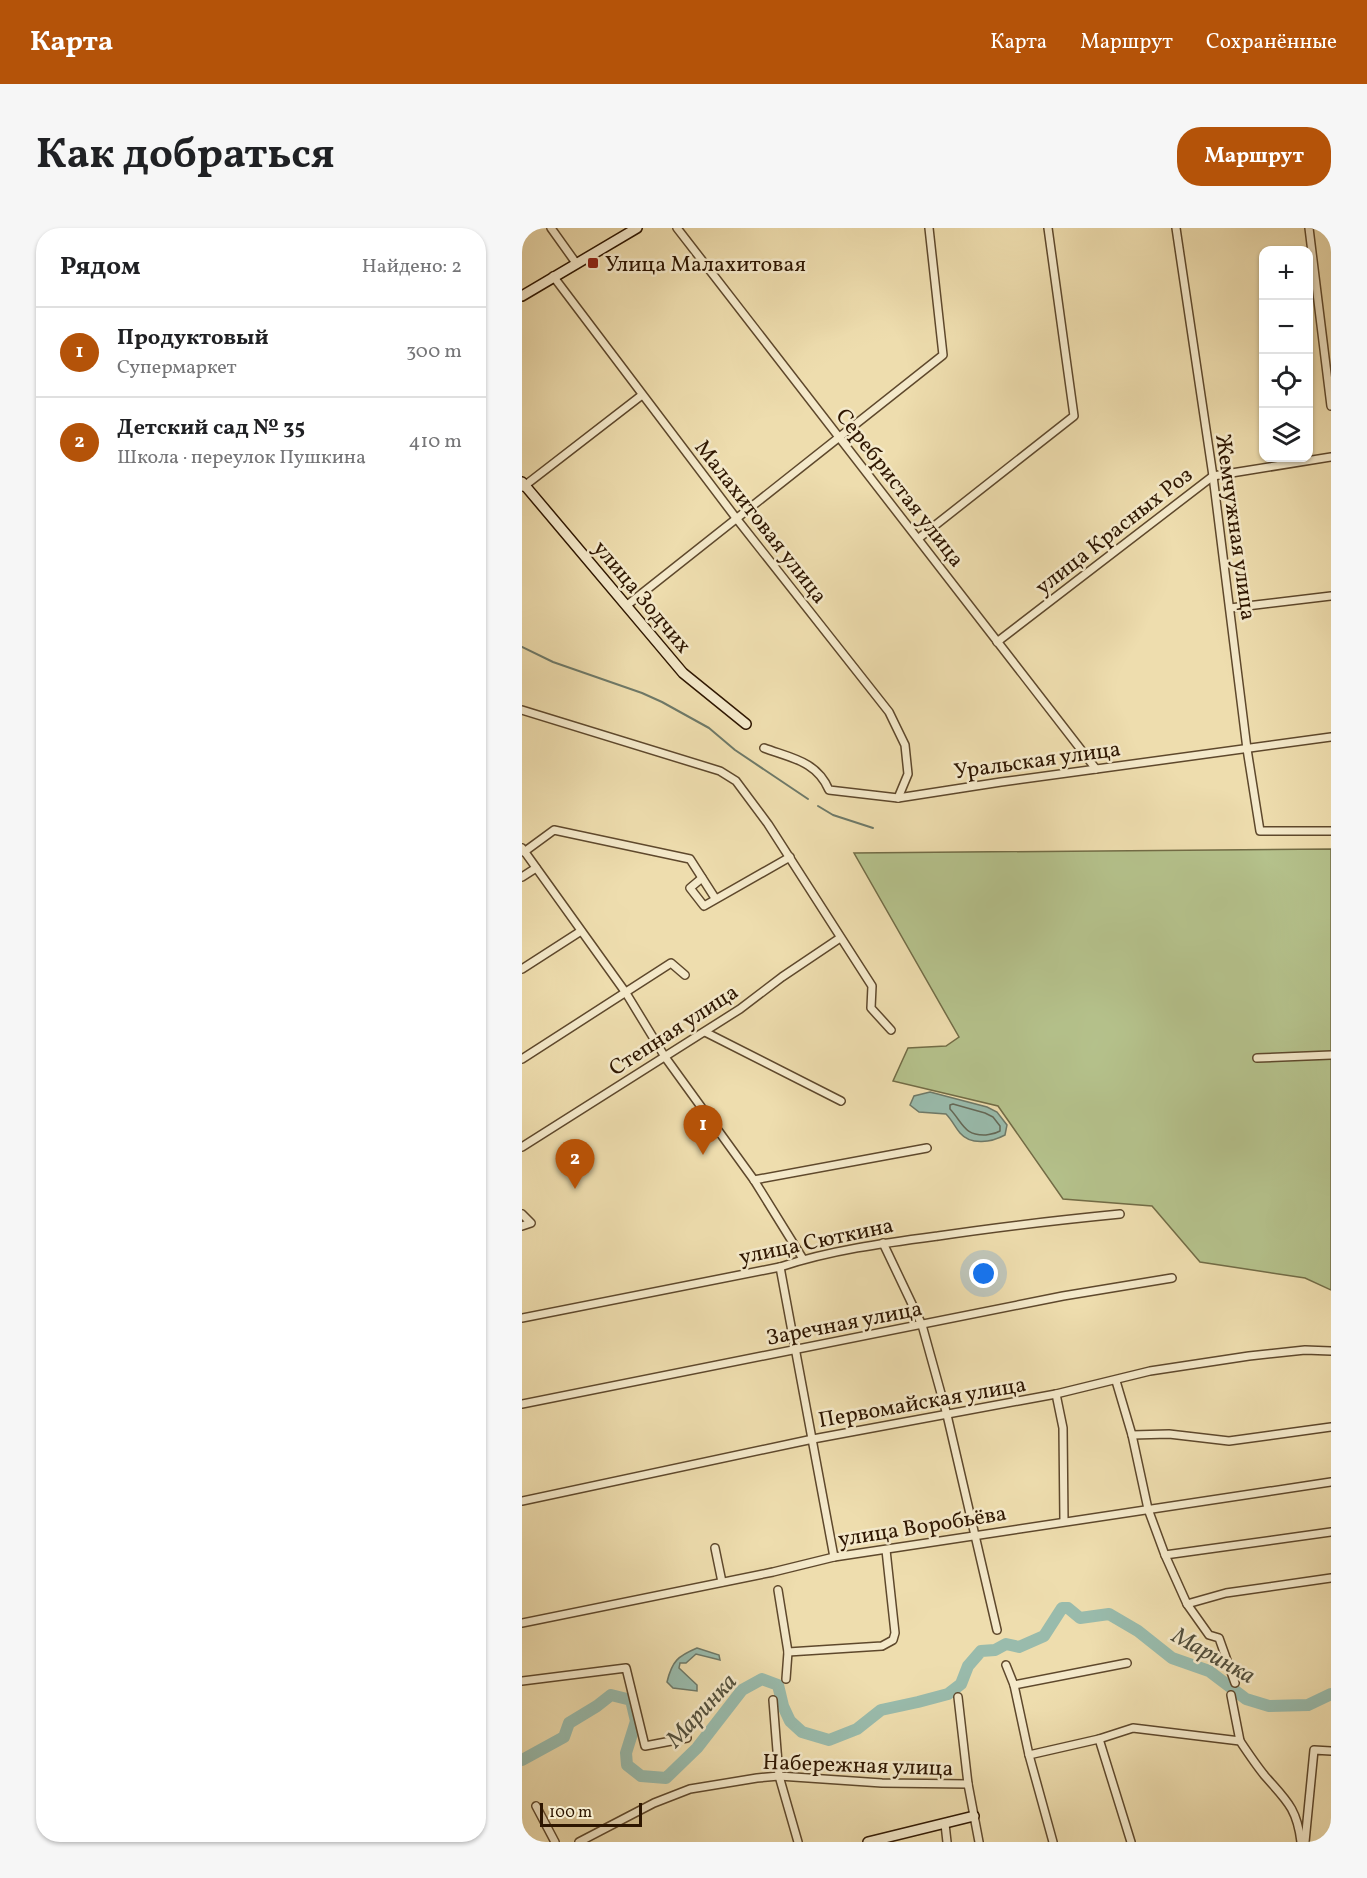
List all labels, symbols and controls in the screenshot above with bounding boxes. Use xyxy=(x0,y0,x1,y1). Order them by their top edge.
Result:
text: Карта xyxy=(30,23,113,62)
text: Карта xyxy=(990,28,1047,57)
text: Маршрут xyxy=(1080,28,1173,57)
text: Сохранённые xyxy=(1206,28,1337,57)
text: Как добраться xyxy=(36,127,335,186)
button: Маршрут xyxy=(1177,127,1331,186)
map controls xyxy=(1259,246,1313,462)
button: + xyxy=(1259,246,1313,300)
text: Рядом xyxy=(60,249,140,285)
place label: Улица Малахитовая xyxy=(605,250,806,281)
text: Найдено: 2 xyxy=(362,253,462,281)
marker: Улица Малахитовая xyxy=(586,256,600,270)
button: − xyxy=(1259,300,1313,354)
text: Продуктовый xyxy=(117,323,269,354)
text: 1 xyxy=(75,338,84,366)
text: 300 m xyxy=(406,338,462,366)
text: Супермаркет xyxy=(117,354,237,382)
button: locate xyxy=(1259,354,1313,408)
street label: Серебристая улица xyxy=(827,403,971,574)
button: layers xyxy=(1259,408,1313,462)
text: Детский сад № 35 xyxy=(117,413,305,444)
text: 2 xyxy=(74,428,85,456)
text: 410 m xyxy=(409,428,462,456)
street label: Жемчужная улица xyxy=(1206,432,1263,622)
street label: Малахитовая улица xyxy=(686,434,834,611)
text: Школа · переулок Пушкина xyxy=(117,444,366,472)
street label: улица Красных Роз xyxy=(1029,461,1200,603)
street label: улица Зодчих xyxy=(585,534,698,661)
street label: Уральская улица xyxy=(952,734,1123,789)
street label: Степная улица xyxy=(604,978,745,1085)
pin: 1 xyxy=(684,1106,723,1155)
pin: 2 xyxy=(556,1140,594,1189)
street label: улица Сюткина xyxy=(736,1211,897,1274)
your location xyxy=(969,1259,998,1288)
street label: Заречная улица xyxy=(764,1294,925,1355)
street label: Первомайская улица xyxy=(816,1370,1029,1437)
street label: улица Воробьёва xyxy=(836,1499,1009,1556)
water label: Маринка xyxy=(1164,1619,1261,1694)
water label: Маринка xyxy=(658,1667,746,1757)
street label: Набережная улица xyxy=(762,1748,954,1785)
scale bar xyxy=(540,1800,642,1828)
text: 100 m xyxy=(549,1802,592,1824)

